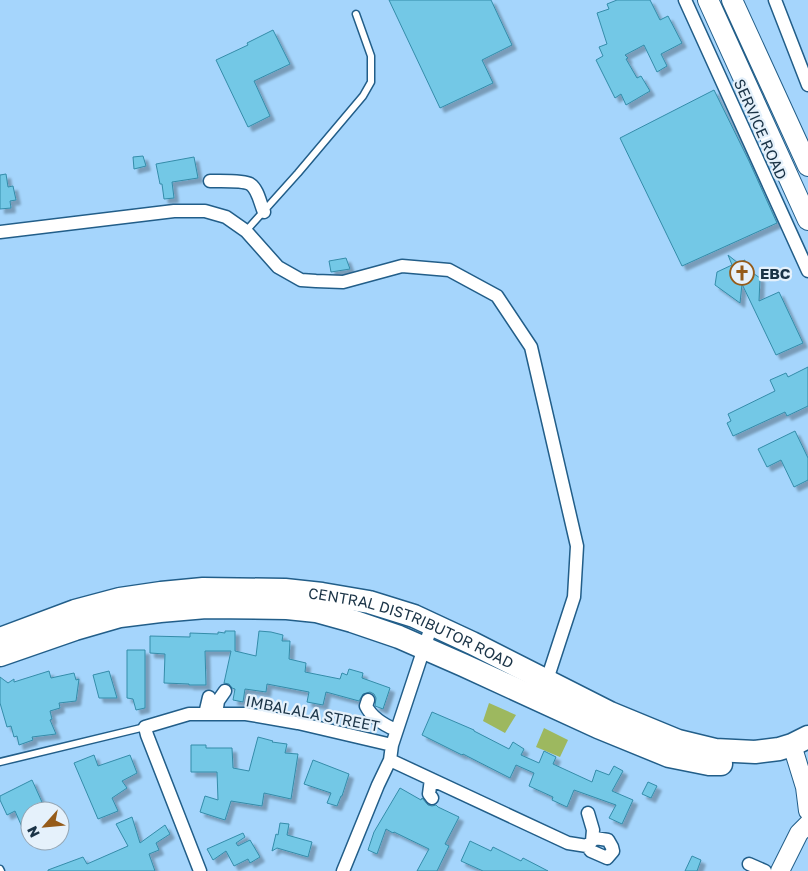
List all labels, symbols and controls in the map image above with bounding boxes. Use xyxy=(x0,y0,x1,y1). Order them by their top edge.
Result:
street label: SERVICE ROAD xyxy=(731,76,791,182)
church icon: EBC xyxy=(729,260,755,286)
place label: EBC xyxy=(760,264,791,282)
street label: CENTRAL DISTRIBUTOR ROAD xyxy=(307,584,517,672)
street label: IMBALALA STREET xyxy=(245,691,381,735)
north arrow xyxy=(20,801,70,851)
text: N xyxy=(23,824,43,841)

